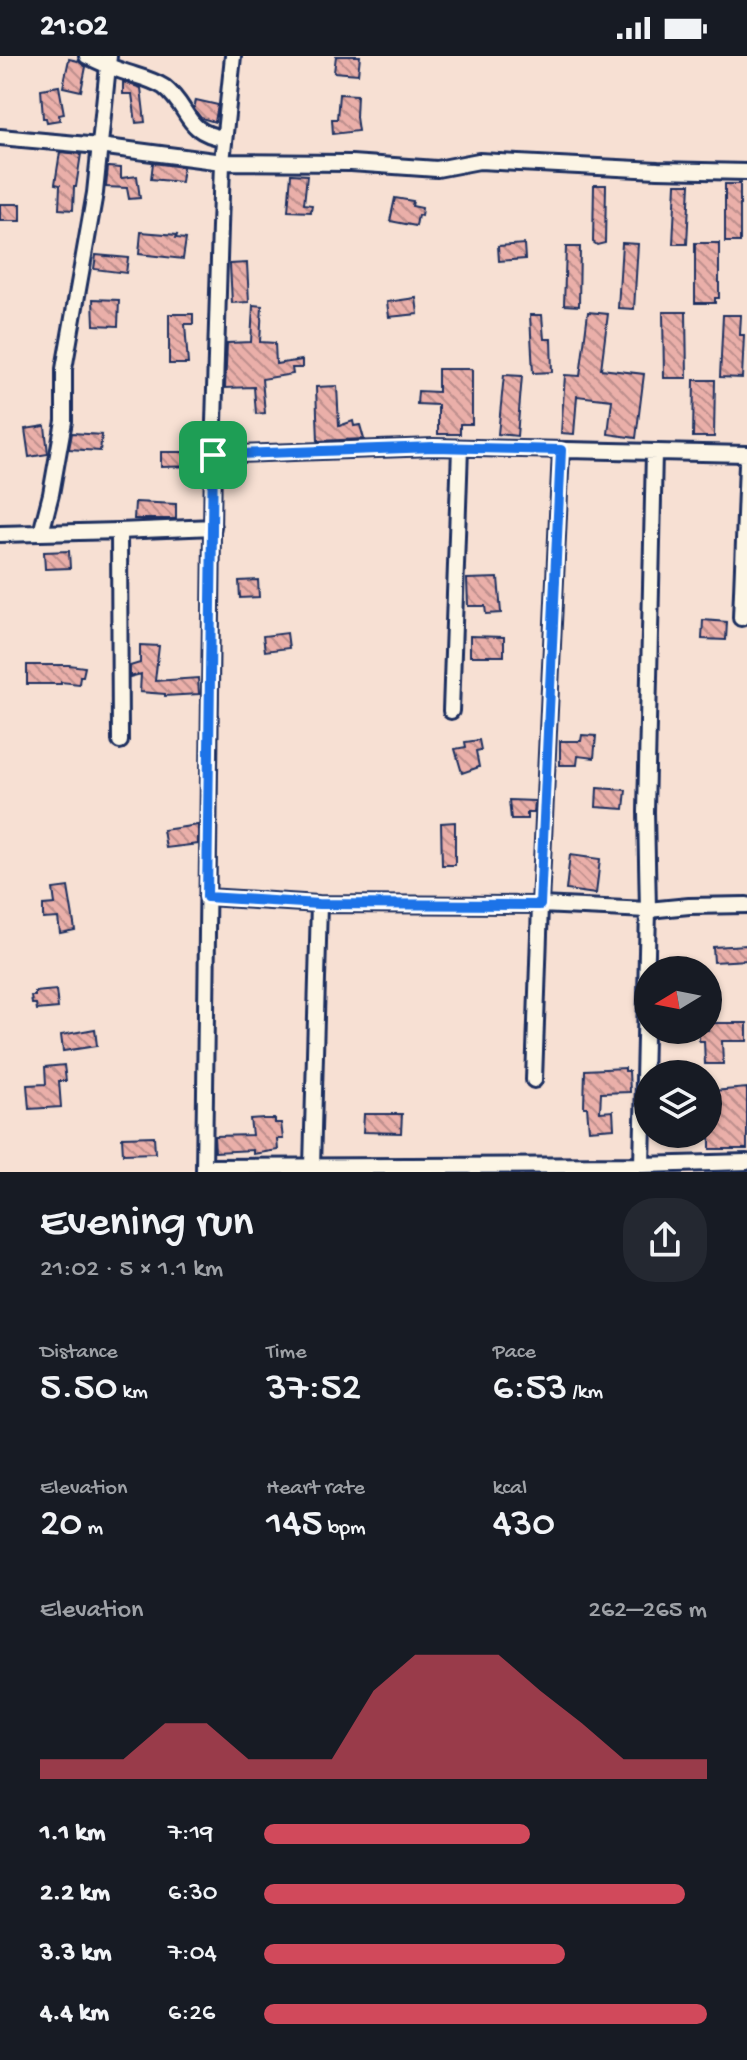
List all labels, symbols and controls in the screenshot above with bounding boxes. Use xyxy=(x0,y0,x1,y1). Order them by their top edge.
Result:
text: 21:02 xyxy=(40,11,108,46)
pin xyxy=(179,421,247,489)
icon: arrive xyxy=(191,433,235,477)
north arrow xyxy=(634,956,722,1044)
map controls xyxy=(634,956,722,1148)
button: layers xyxy=(634,1060,722,1148)
button: share xyxy=(623,1198,707,1282)
text: Evening run xyxy=(40,1199,253,1251)
text: 21:02 · 5 × 1.1 km xyxy=(40,1255,223,1286)
text: Distance xyxy=(40,1340,118,1366)
text: Time xyxy=(266,1340,307,1366)
text: Pace xyxy=(493,1340,536,1366)
text: 5.50 xyxy=(40,1366,117,1413)
text: 37:52 xyxy=(266,1366,361,1413)
text: 6:53 xyxy=(493,1366,567,1413)
text: km xyxy=(117,1380,148,1406)
text: /km xyxy=(567,1380,603,1406)
text: Elevation xyxy=(40,1476,127,1502)
text: Heart rate xyxy=(266,1476,365,1502)
text: kcal xyxy=(493,1476,527,1502)
text: 20 xyxy=(40,1502,82,1549)
text: 145 xyxy=(266,1502,322,1549)
text: 430 xyxy=(493,1502,555,1549)
text: m xyxy=(82,1516,103,1542)
text: bpm xyxy=(322,1516,366,1542)
text: Elevation xyxy=(40,1596,143,1627)
text: 262–265 m xyxy=(588,1596,707,1627)
text: 1.1 km xyxy=(40,1819,105,1850)
text: 7:19 xyxy=(168,1819,213,1850)
text: 2.2 km xyxy=(40,1879,110,1910)
text: 6:30 xyxy=(168,1879,218,1910)
text: 3.3 km xyxy=(40,1939,111,1970)
text: 7:04 xyxy=(168,1939,217,1970)
text: 4.4 km xyxy=(40,1999,109,2030)
text: 6:26 xyxy=(168,1999,215,2030)

